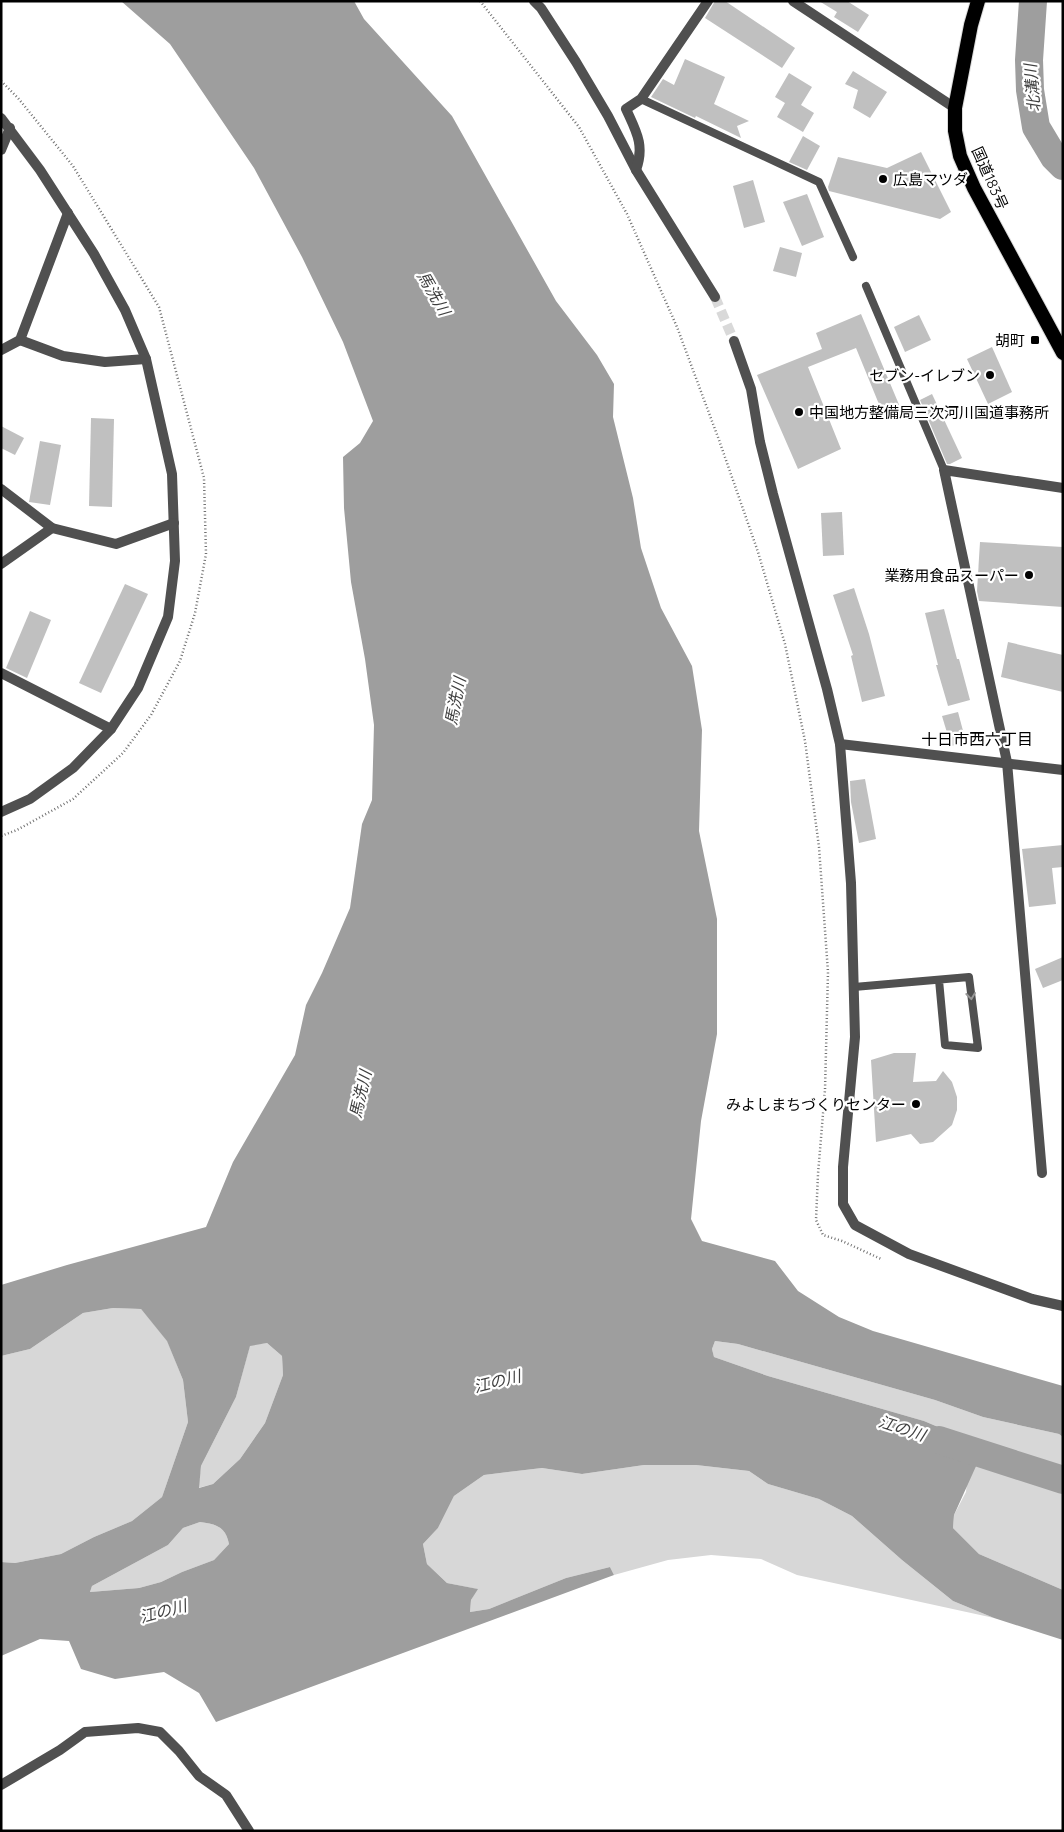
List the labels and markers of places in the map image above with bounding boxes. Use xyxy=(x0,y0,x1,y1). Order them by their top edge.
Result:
place label: 広島マツダ xyxy=(893,170,968,189)
marker: 広島マツダ xyxy=(877,173,889,185)
place label: 胡町 xyxy=(995,331,1025,350)
marker: 胡町 xyxy=(1029,334,1041,346)
place label: セブン-イレブン xyxy=(869,366,980,385)
marker: セブン-イレブン xyxy=(984,369,996,381)
place label: 中国地方整備局三次河川国道事務所 xyxy=(809,403,1049,422)
marker: 中国地方整備局三次河川国道事務所 xyxy=(793,406,805,418)
place label: 業務用食品スーパー xyxy=(884,566,1019,585)
marker: 業務用食品スーパー xyxy=(1023,569,1035,581)
place label: みよしまちづくりセンター xyxy=(726,1095,906,1114)
marker: みよしまちづくりセンター xyxy=(910,1098,922,1110)

